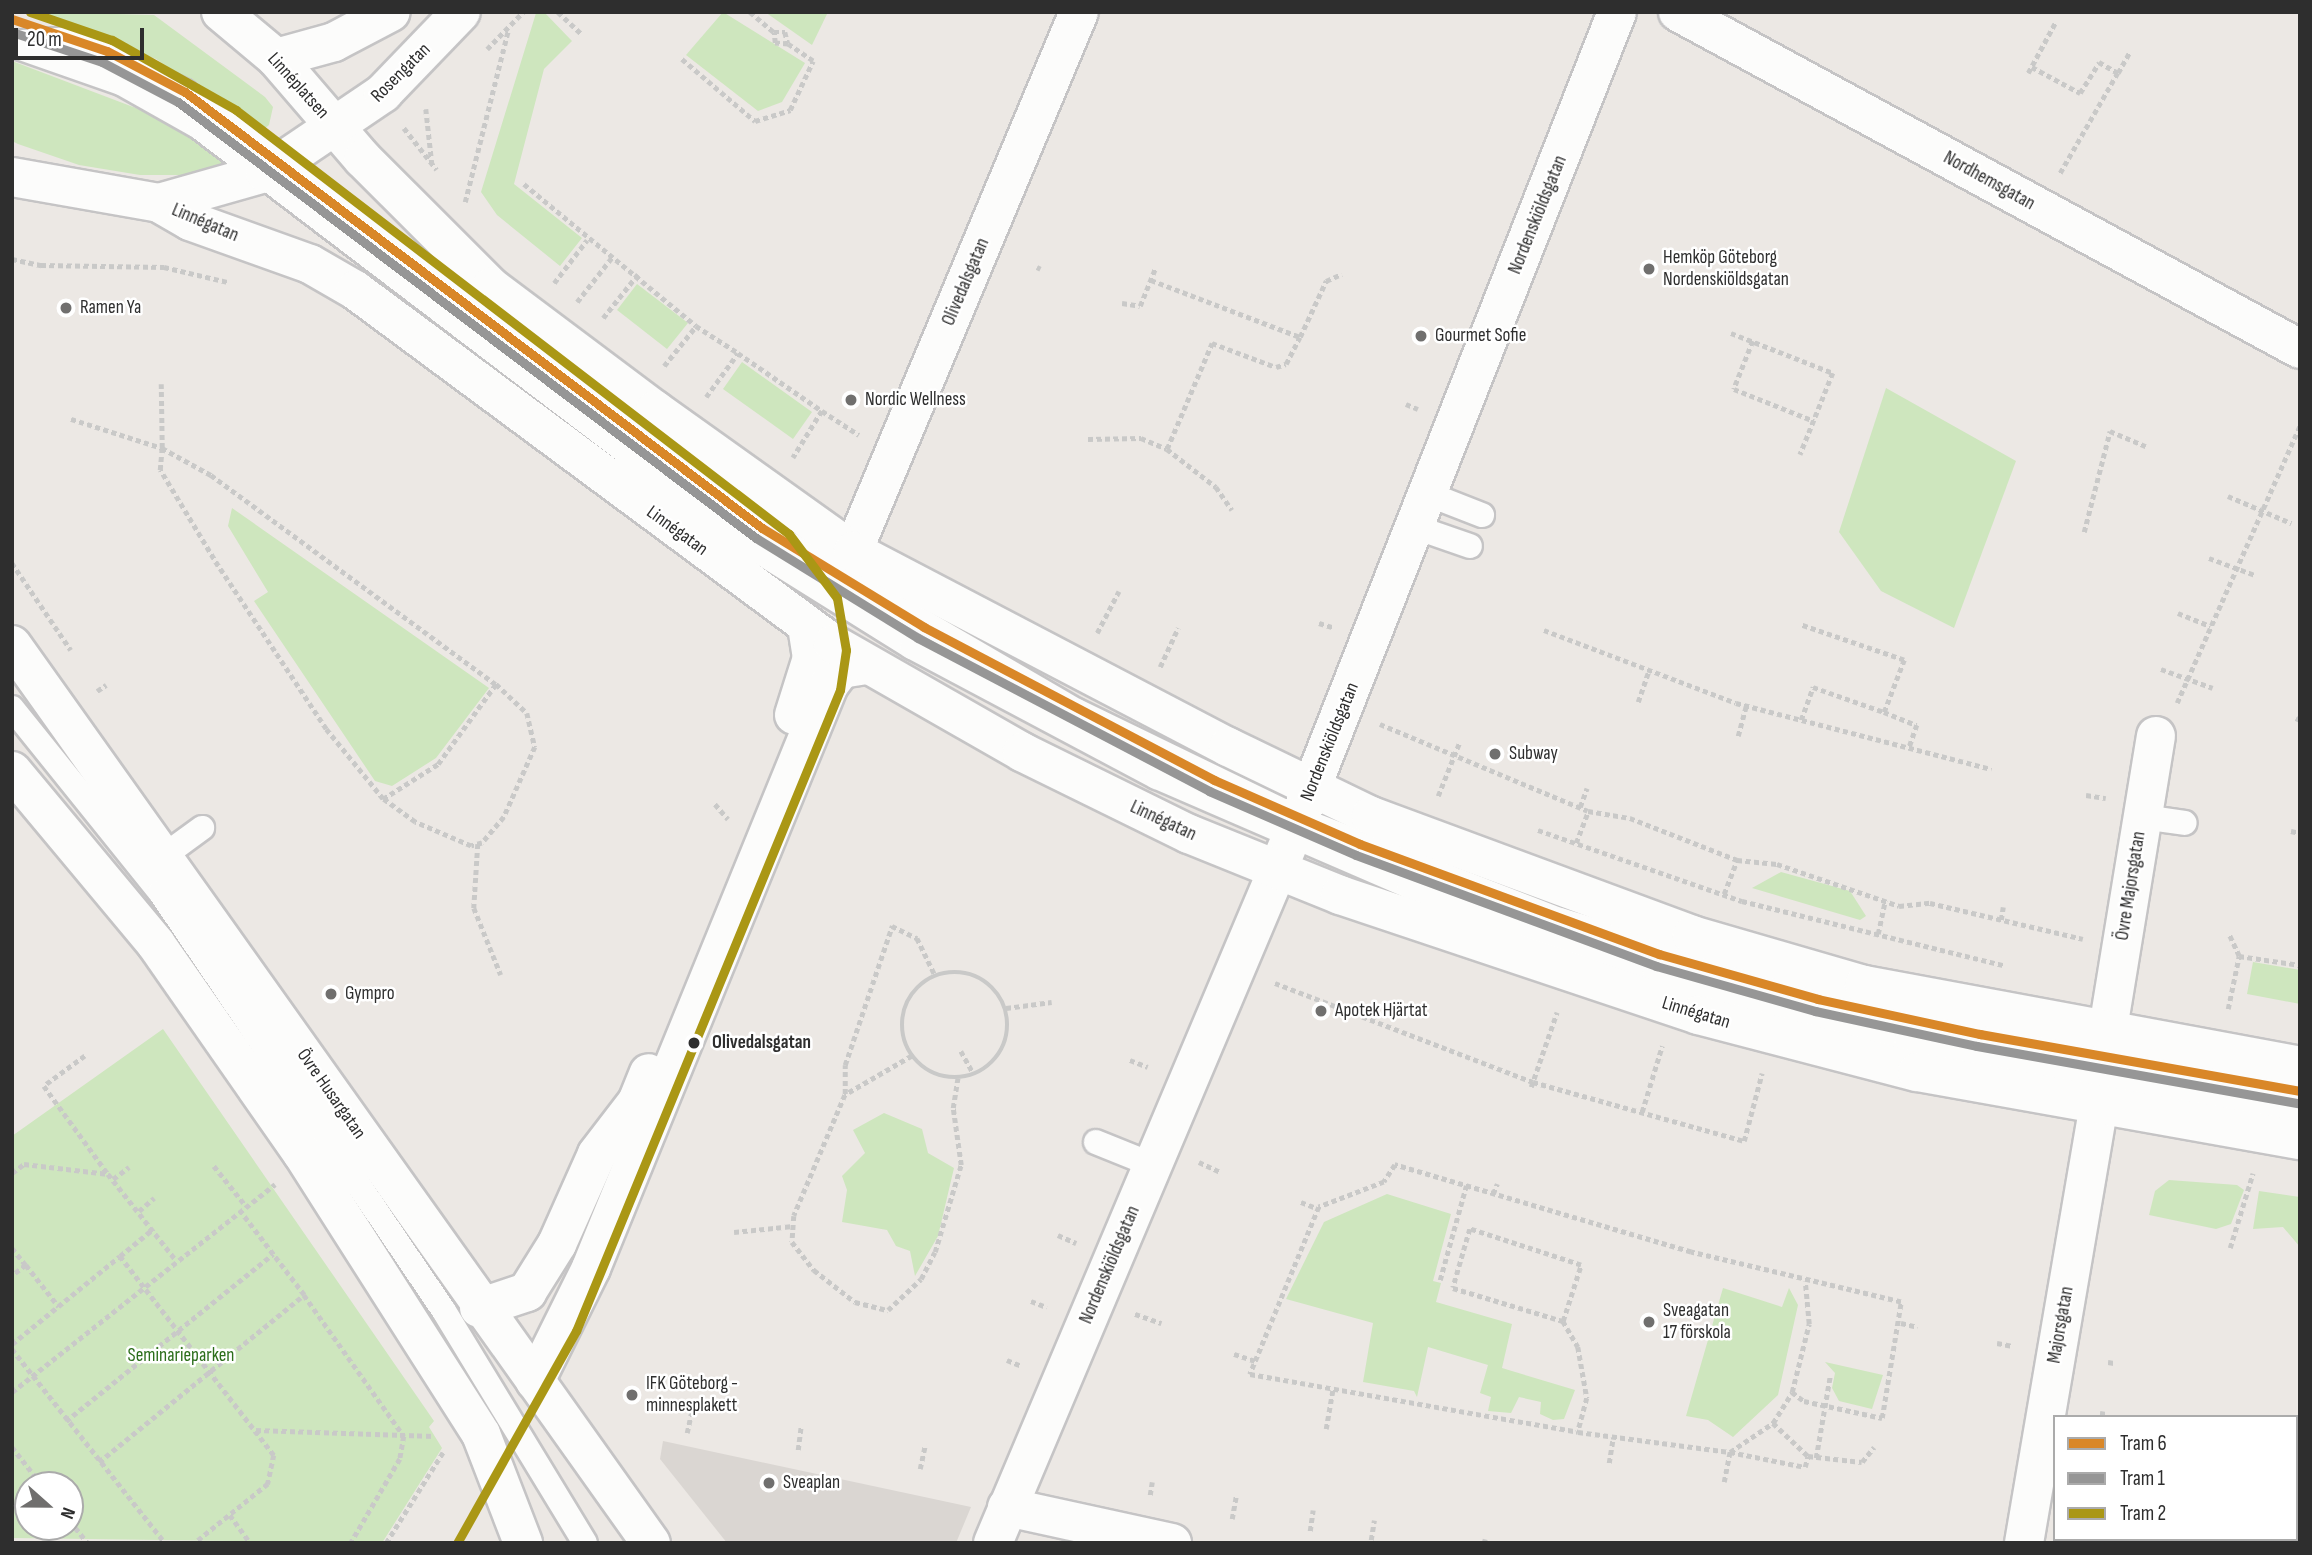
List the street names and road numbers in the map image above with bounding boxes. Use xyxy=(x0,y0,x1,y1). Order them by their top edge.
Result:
street label: Rosengatan xyxy=(366,38,436,108)
street label: Linnéplatsen xyxy=(262,48,334,124)
street label: Nordhemsgatan xyxy=(1939,147,2039,215)
street label: Nordenskiöldsgatan xyxy=(1504,152,1572,278)
street label: Linnégatan xyxy=(168,199,242,247)
street label: Olivedalsgatan xyxy=(937,235,995,329)
street label: Linnégatan xyxy=(642,501,712,561)
street label: Nordenskiöldsgatan xyxy=(1296,679,1364,805)
street label: Linnégatan xyxy=(1126,796,1200,846)
street label: Övre Majorsgatan xyxy=(2111,830,2151,942)
street label: Linnégatan xyxy=(1659,992,1733,1034)
street label: Övre Husargatan xyxy=(292,1044,370,1144)
street label: Nordenskiöldsgatan xyxy=(1075,1203,1145,1327)
street label: Majorsgatan xyxy=(2043,1285,2079,1365)

